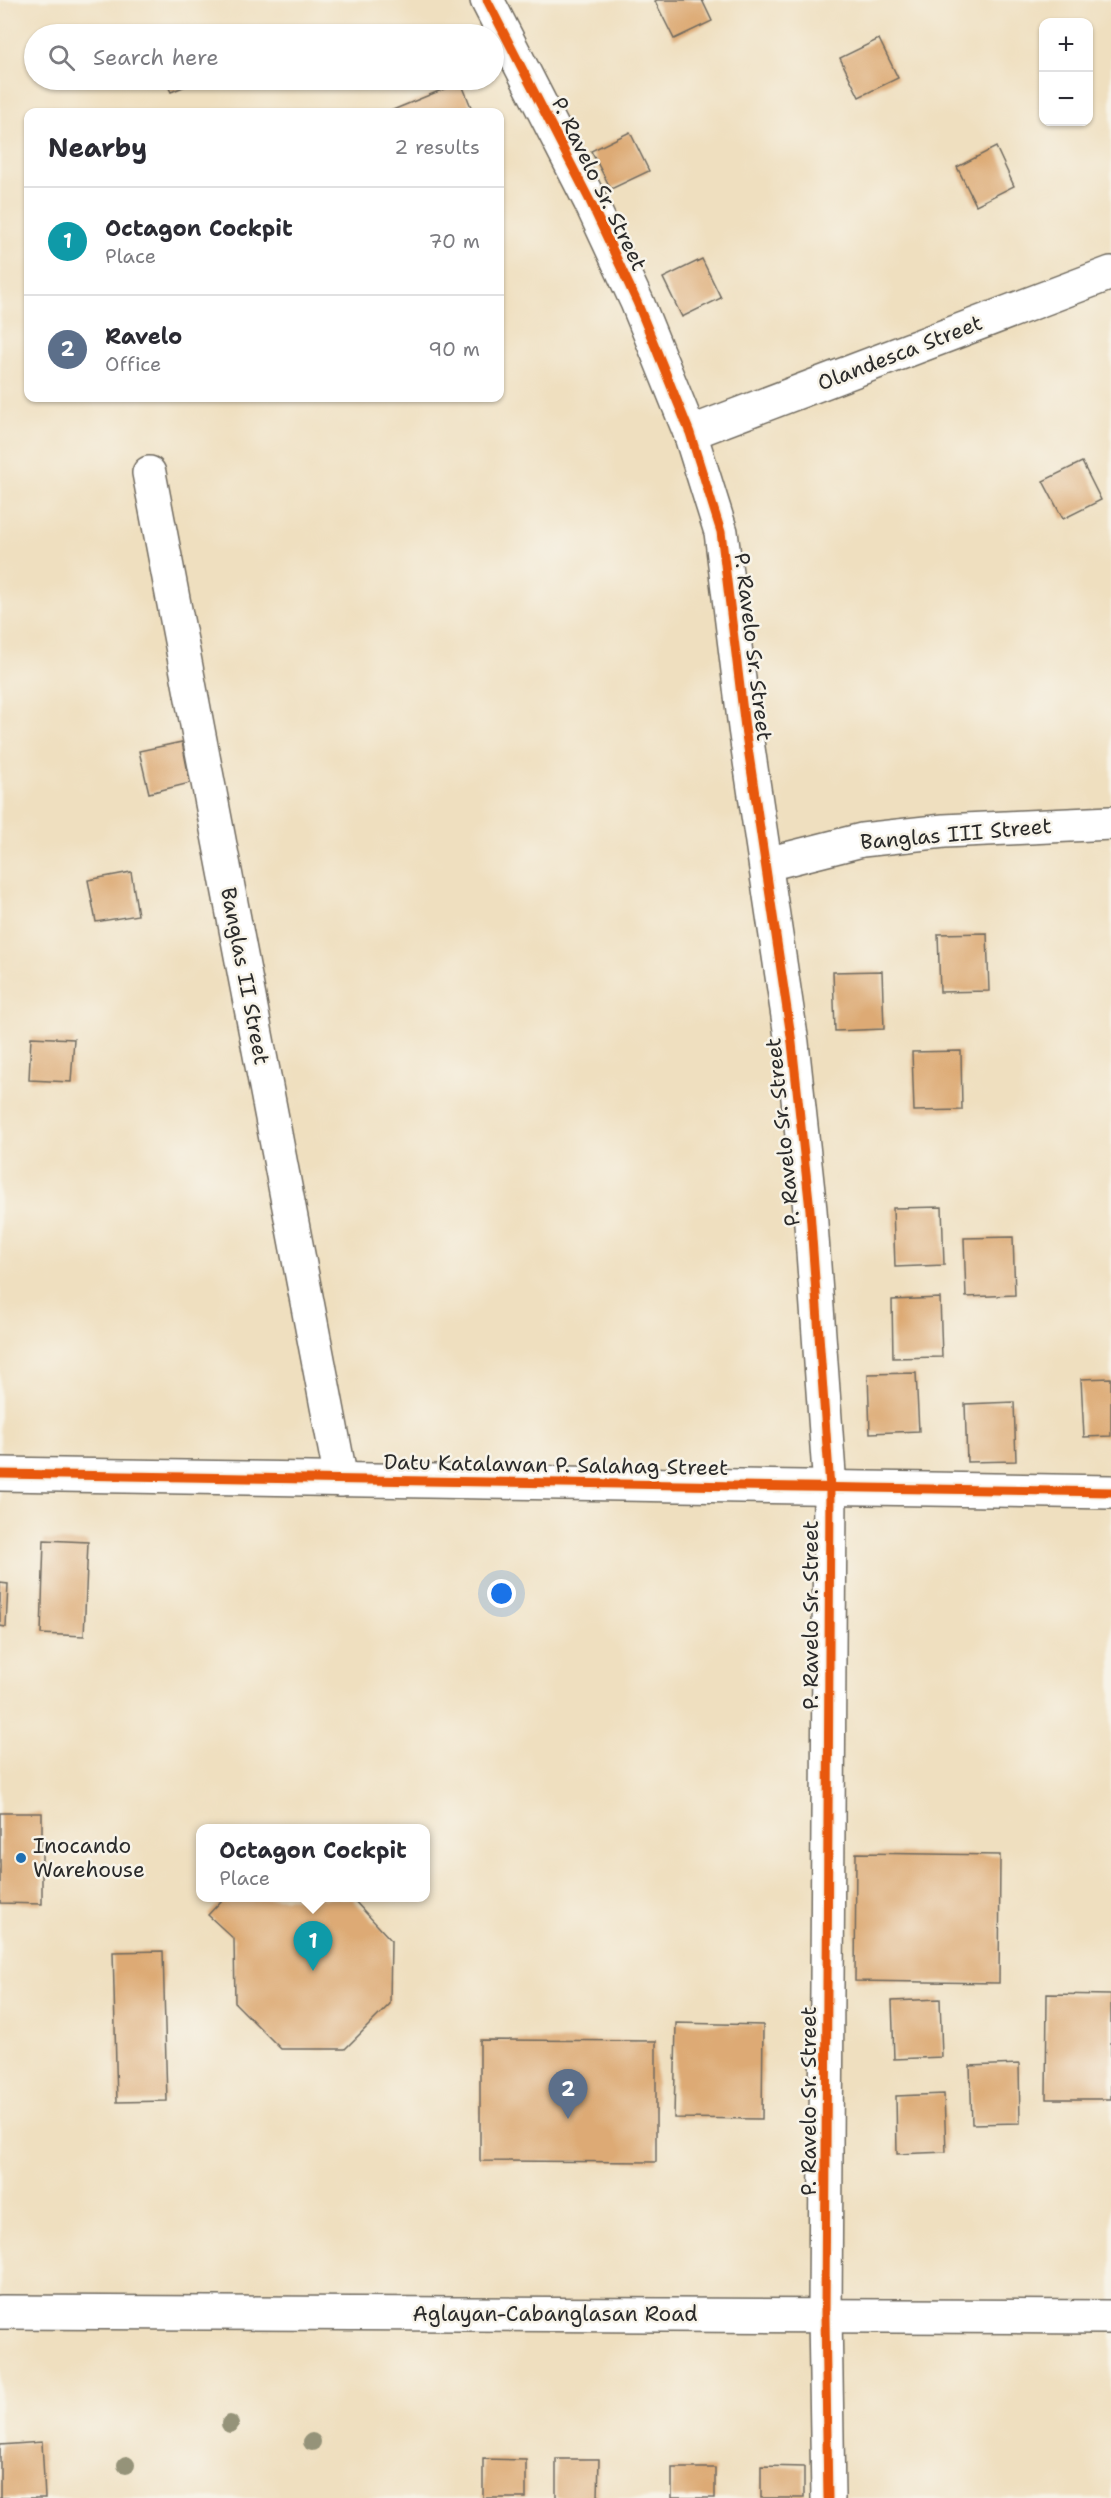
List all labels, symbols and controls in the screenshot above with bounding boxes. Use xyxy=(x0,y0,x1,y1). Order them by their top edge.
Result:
map controls xyxy=(1039,18,1093,126)
button: + xyxy=(1039,18,1093,72)
search box xyxy=(24,24,504,90)
icon: search xyxy=(45,41,78,74)
text: Search here xyxy=(93,43,219,72)
button: − xyxy=(1039,72,1093,126)
street label: P. Ravelo Sr. Street xyxy=(545,93,653,275)
text: Nearby xyxy=(48,130,147,165)
text: 2 results xyxy=(394,134,480,160)
text: Octagon Cockpit xyxy=(105,214,293,243)
text: 1 xyxy=(63,228,72,254)
text: 70 m xyxy=(428,228,480,254)
text: Place xyxy=(105,243,156,269)
street label: Olandesca Street xyxy=(814,309,986,397)
text: Ravelo xyxy=(105,322,182,351)
text: 2 xyxy=(61,336,75,362)
text: 90 m xyxy=(428,336,480,362)
text: Office xyxy=(105,351,161,377)
street label: P. Ravelo Sr. Street xyxy=(728,551,778,743)
street label: Banglas III Street xyxy=(859,812,1053,856)
street label: Banglas II Street xyxy=(214,885,276,1067)
street label: P. Ravelo Sr. Street xyxy=(759,1036,807,1228)
street label: Datu Katalawan P. Salahag Street xyxy=(383,1448,729,1482)
street label: P. Ravelo Sr. Street xyxy=(797,1520,825,1710)
your location xyxy=(487,1579,516,1608)
popup xyxy=(196,1824,430,1902)
place label: Inocando Warehouse xyxy=(33,1832,145,1884)
text: Octagon Cockpit xyxy=(219,1836,407,1865)
marker: Inocando Warehouse xyxy=(14,1851,28,1865)
text: Place xyxy=(219,1865,270,1891)
pin: 1 xyxy=(294,1922,332,1971)
street label: P. Ravelo Sr. Street xyxy=(795,2006,823,2196)
pin: 2 xyxy=(548,2070,588,2119)
street label: Aglayan-Cabanglasan Road xyxy=(413,2300,697,2328)

